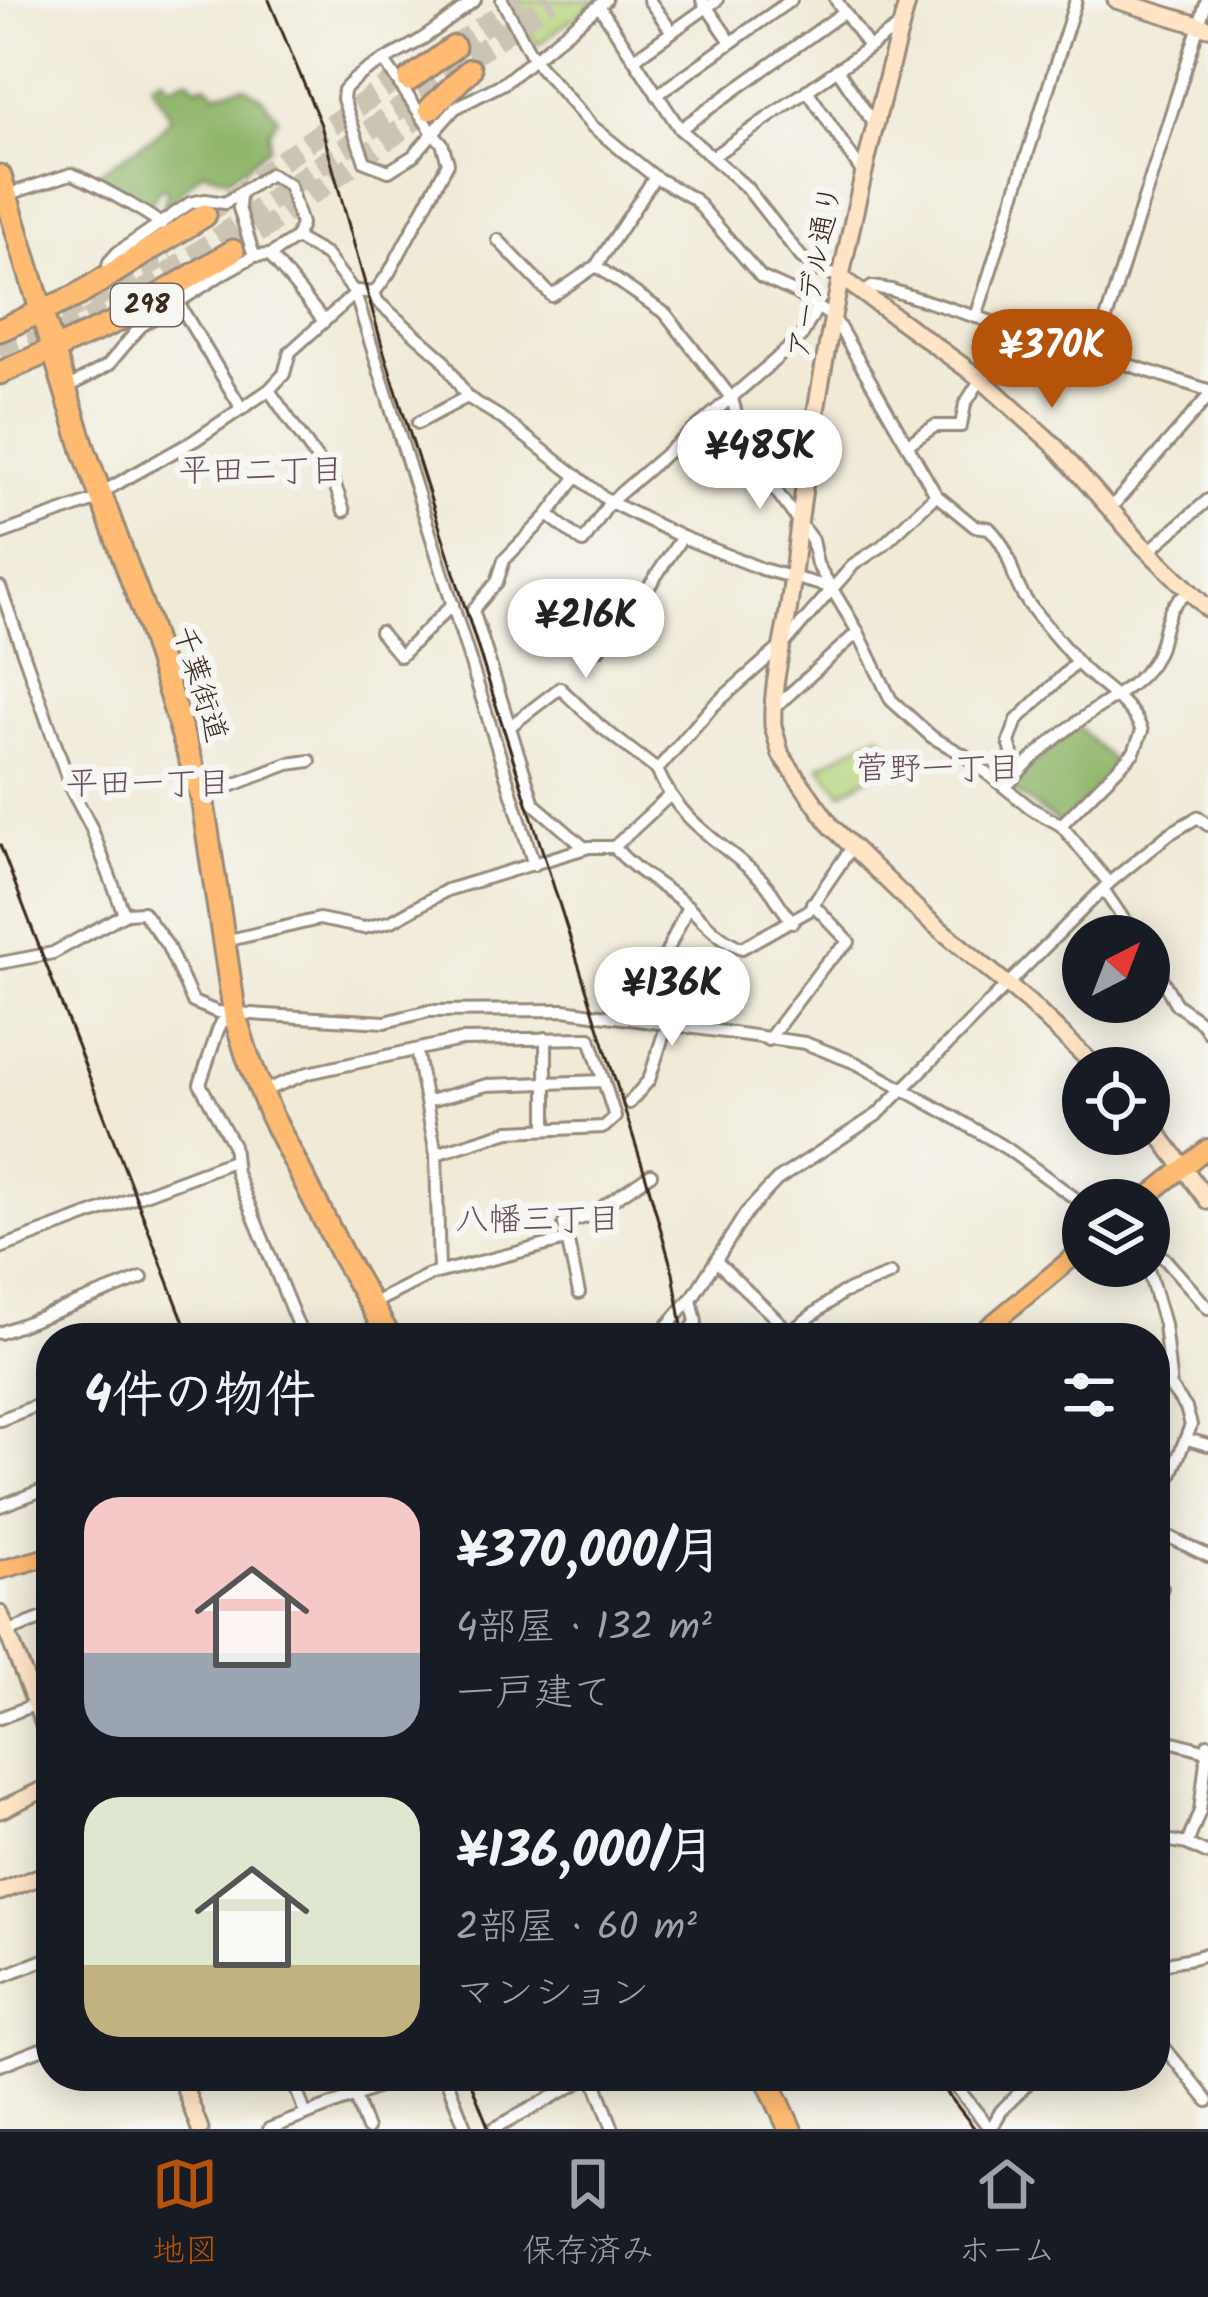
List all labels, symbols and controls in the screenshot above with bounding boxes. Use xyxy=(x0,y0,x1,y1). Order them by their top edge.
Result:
street label: アーデル通り xyxy=(776,181,856,363)
road number: 298 xyxy=(111,284,183,326)
pin: ¥370K xyxy=(968,309,1136,411)
text: ¥370K xyxy=(998,317,1106,379)
pin: ¥485K xyxy=(676,410,844,512)
text: ¥485K xyxy=(704,418,816,480)
district label: 平田二丁目 xyxy=(179,446,344,499)
pin: ¥216K xyxy=(502,579,670,681)
text: ¥216K xyxy=(534,587,638,649)
street label: 千葉街道 xyxy=(159,620,239,748)
district label: 菅野一丁目 xyxy=(856,744,1021,797)
district label: 平田一丁目 xyxy=(66,759,231,812)
north arrow xyxy=(1062,915,1170,1023)
map controls xyxy=(1062,915,1170,1287)
pin: ¥136K xyxy=(588,947,756,1049)
text: ¥136K xyxy=(621,955,723,1017)
button: locate xyxy=(1062,1047,1170,1155)
button: layers xyxy=(1062,1179,1170,1287)
district label: 八幡三丁目 xyxy=(456,1195,621,1248)
text: 4件の物件 xyxy=(84,1357,316,1438)
icon: filters xyxy=(1056,1362,1122,1428)
text: ¥370,000/月 xyxy=(456,1513,723,1594)
icon: home xyxy=(180,1545,324,1689)
text: 4部屋 · 132 m² xyxy=(456,1598,712,1660)
text: 一戸建て xyxy=(456,1664,612,1726)
text: ¥136,000/月 xyxy=(456,1813,716,1894)
icon: home xyxy=(180,1845,324,1989)
text: 2部屋 · 60 m² xyxy=(456,1898,697,1960)
text: マンション xyxy=(456,1964,649,2026)
tab: 地図 xyxy=(152,2151,218,2279)
tab: 保存済み xyxy=(522,2151,654,2279)
tab: ホーム xyxy=(958,2151,1056,2279)

